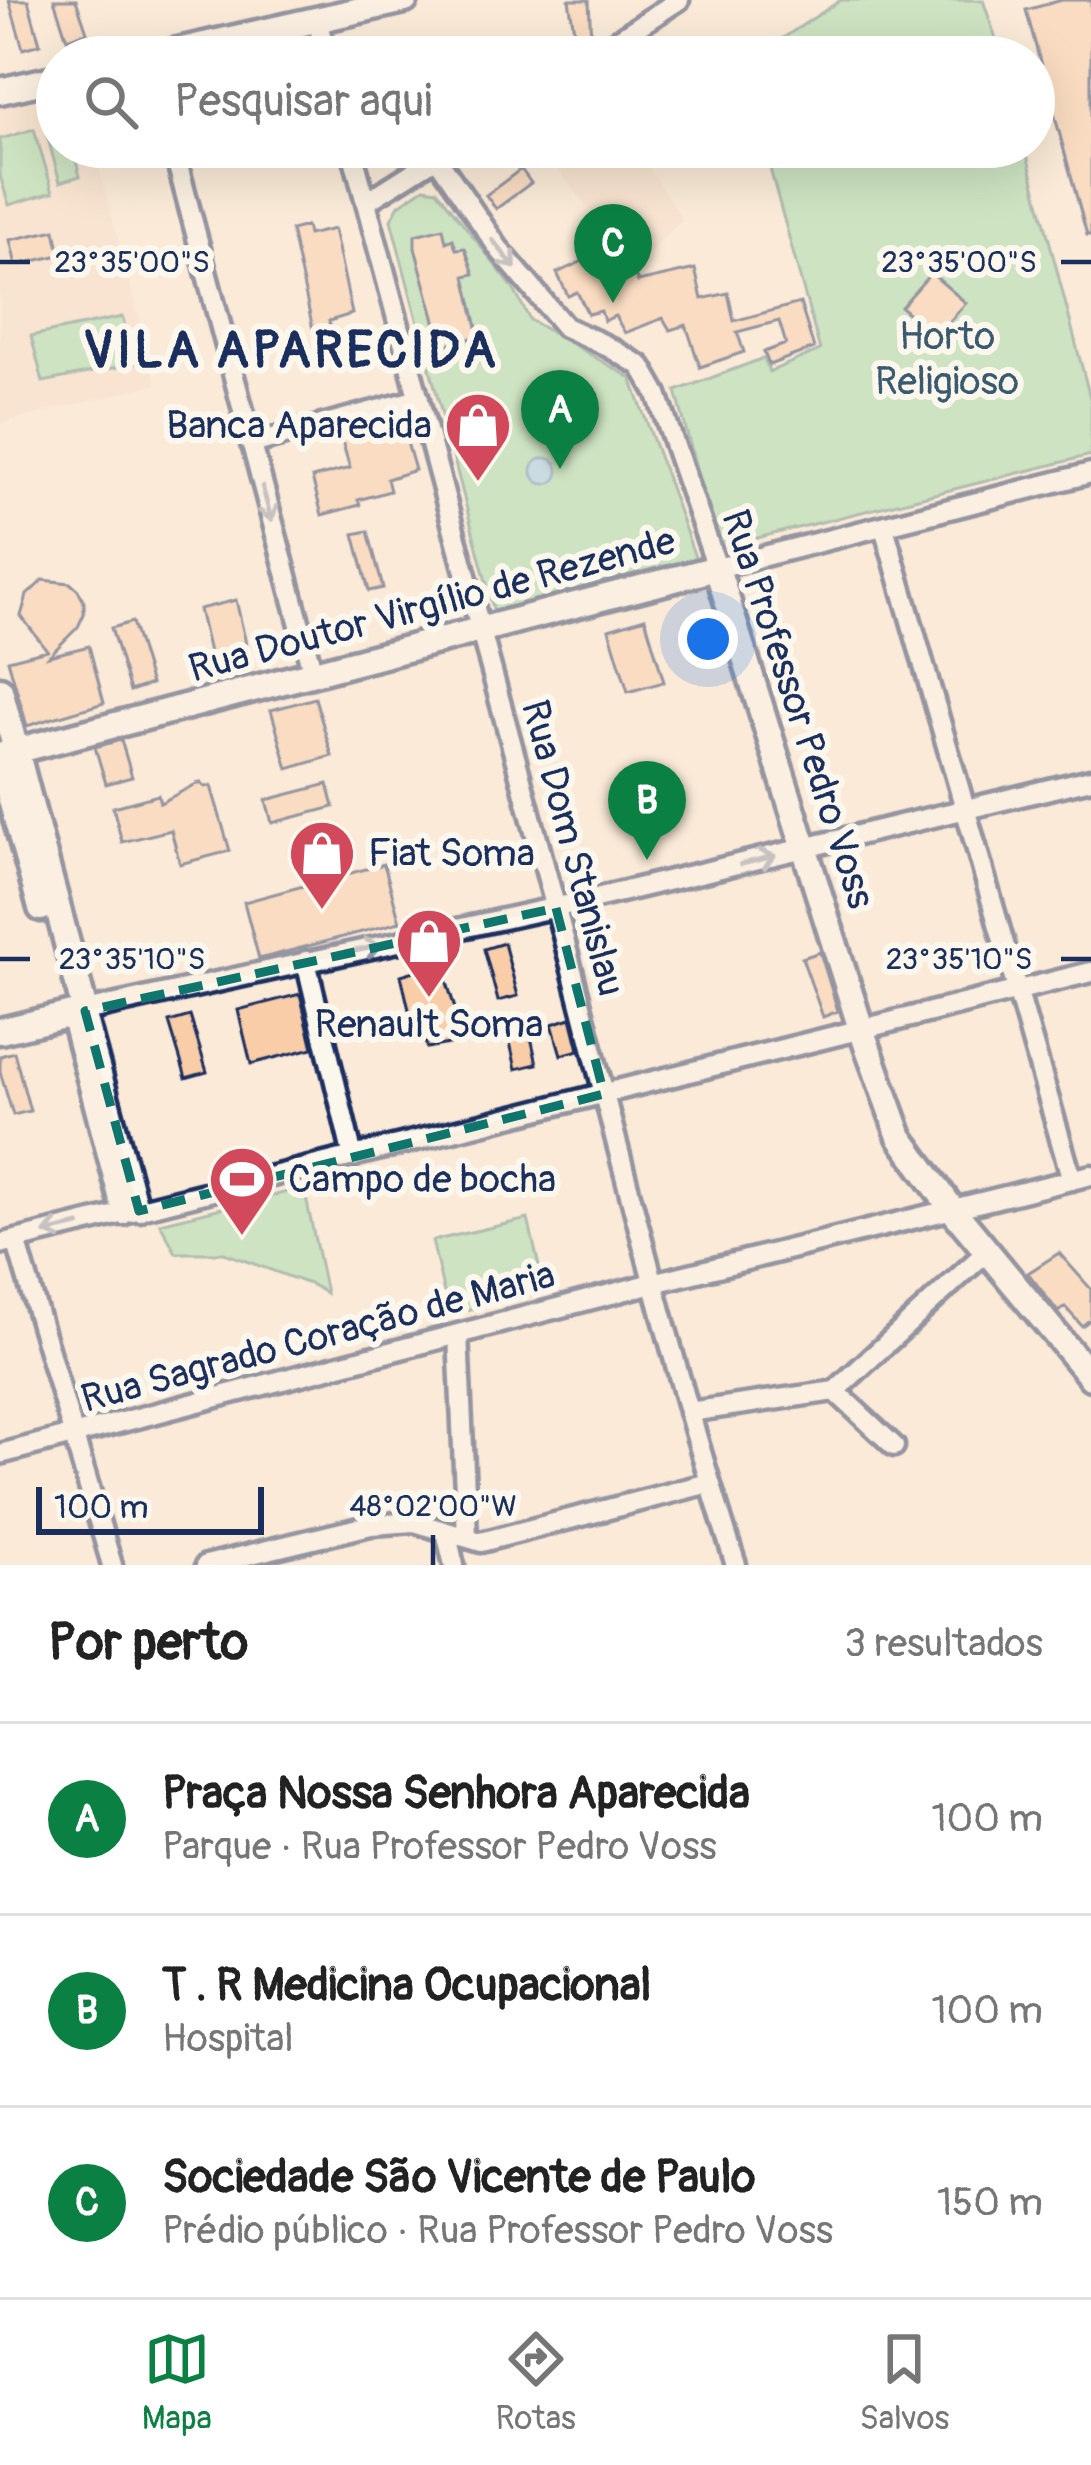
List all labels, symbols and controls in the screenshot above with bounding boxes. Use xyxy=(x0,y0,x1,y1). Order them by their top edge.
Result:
search box xyxy=(36,36,1055,168)
icon: search xyxy=(78,69,144,135)
text: Pesquisar aqui xyxy=(174,74,432,130)
pin: C xyxy=(574,204,652,303)
one-way arrow xyxy=(490,237,517,269)
text: 23°35'00"S xyxy=(54,244,210,281)
text: 23°35'00"S xyxy=(881,244,1037,281)
park label: Horto Religioso xyxy=(875,312,1019,406)
district label: VILA APARECIDA xyxy=(83,319,499,383)
pin: A xyxy=(521,370,599,469)
shop icon: Banca Aparecida xyxy=(443,390,513,484)
place label: Banca Aparecida xyxy=(166,401,432,450)
one-way arrow xyxy=(258,484,280,522)
street label: Rua Professor Pedro Voss xyxy=(710,504,886,914)
street label: Rua Doutor Virgílio de Rezende xyxy=(183,516,681,694)
your location xyxy=(678,609,738,669)
street label: Rua Dom Stanislau xyxy=(510,695,636,1001)
pin: B xyxy=(608,761,686,860)
shop icon: Fiat Soma xyxy=(287,818,357,912)
place label: Fiat Soma xyxy=(368,829,535,878)
one-way arrow xyxy=(738,848,776,870)
shop icon: Renault Soma xyxy=(394,906,464,1000)
one-way arrow xyxy=(343,936,381,959)
text: 23°35'10"S xyxy=(59,941,205,978)
text: 23°35'10"S xyxy=(886,941,1032,978)
place label: Renault Soma xyxy=(315,1000,543,1049)
sports icon: Campo de bocha xyxy=(207,1144,277,1238)
place label: Campo de bocha xyxy=(288,1155,556,1204)
one-way arrow xyxy=(43,1219,81,1242)
street label: Rua Sagrado Coração de Maria xyxy=(76,1250,560,1424)
scale bar xyxy=(36,1481,264,1534)
text: 100 m xyxy=(54,1487,148,1528)
text: 48°02'00"W xyxy=(349,1488,517,1525)
text: Por perto xyxy=(48,1611,248,1675)
text: 3 resultados xyxy=(844,1619,1043,1668)
text: Praça Nossa Senhora Aparecida xyxy=(162,1766,750,1822)
text: A xyxy=(74,1794,100,1843)
text: 100 m xyxy=(931,1794,1043,1843)
text: Parque · Rua Professor Pedro Voss xyxy=(162,1822,717,1871)
text: T . R Medicina Ocupacional xyxy=(162,1958,651,2014)
text: B xyxy=(76,1986,98,2035)
text: 100 m xyxy=(931,1986,1043,2035)
text: Hospital xyxy=(162,2014,294,2063)
text: Sociedade São Vicente de Paulo xyxy=(162,2150,756,2206)
text: C xyxy=(75,2178,99,2227)
text: 150 m xyxy=(937,2178,1043,2227)
text: Prédio público · Rua Professor Pedro Voss xyxy=(162,2206,833,2255)
tab: Mapa xyxy=(142,2326,212,2439)
tab: Rotas xyxy=(496,2326,576,2439)
tab: Salvos xyxy=(859,2326,949,2439)

